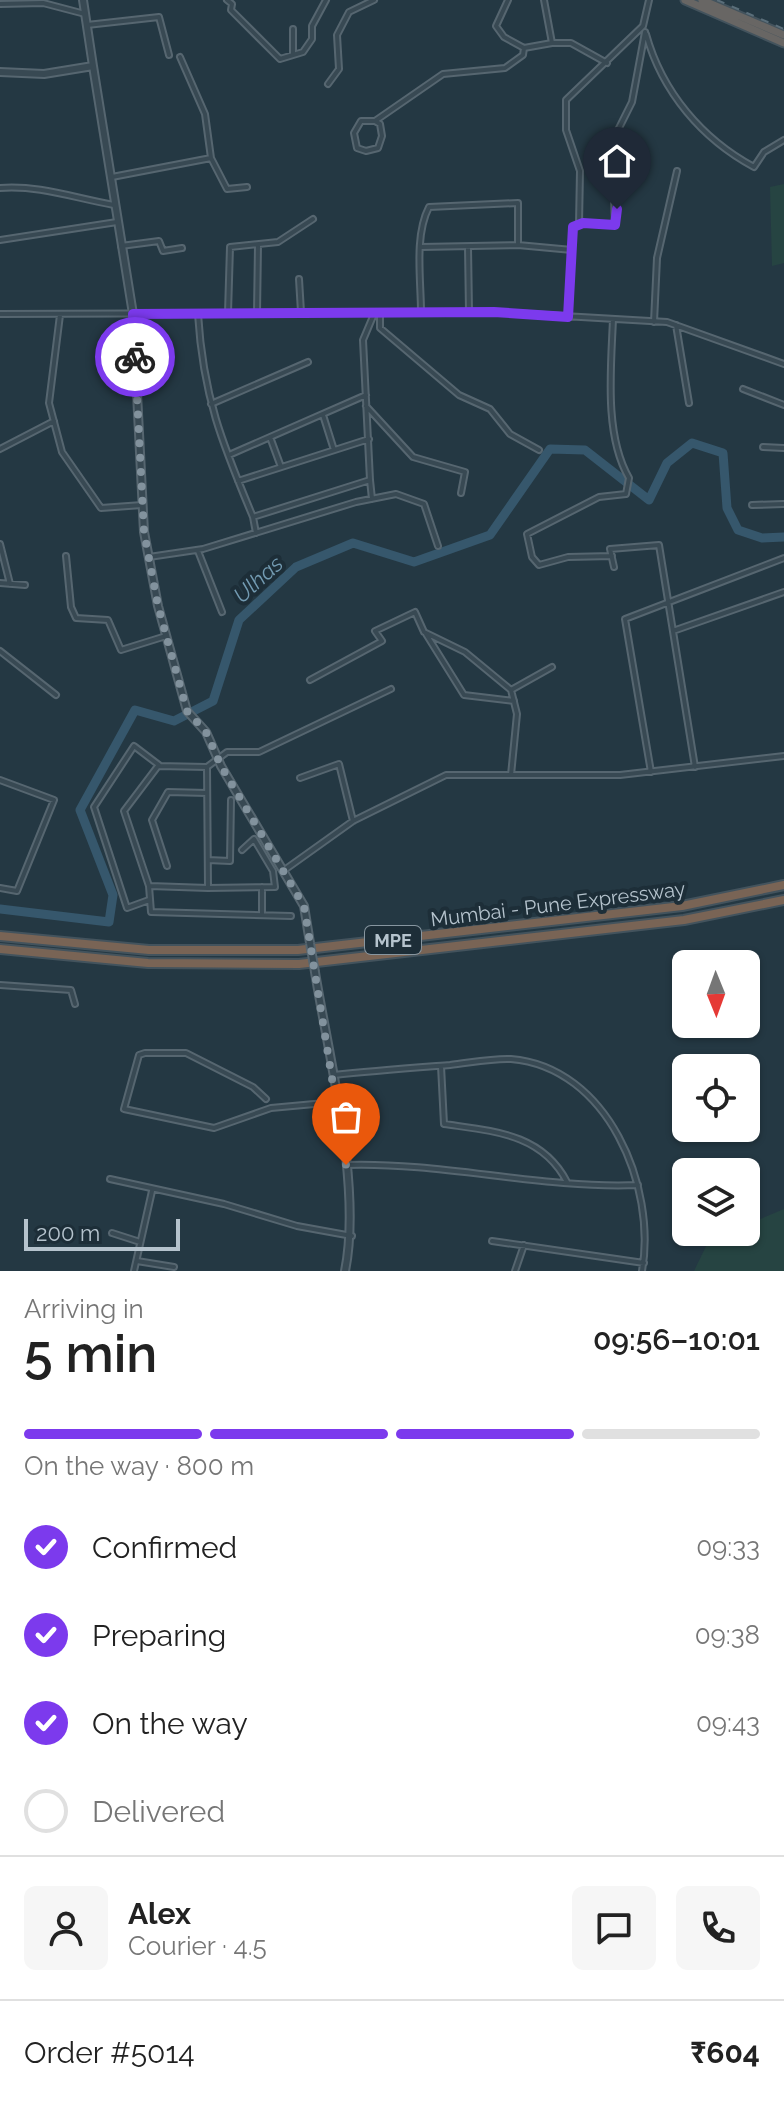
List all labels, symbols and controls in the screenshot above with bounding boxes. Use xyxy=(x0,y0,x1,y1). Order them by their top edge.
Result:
pin xyxy=(583,127,651,209)
icon: home xyxy=(595,139,639,183)
courier xyxy=(95,317,175,397)
icon: bike xyxy=(113,335,157,379)
water label: Ulhas xyxy=(228,550,288,608)
street label: Mumbai - Pune Expressway xyxy=(429,876,687,932)
road number: MPE xyxy=(365,926,421,954)
north arrow xyxy=(672,950,760,1038)
map controls xyxy=(672,950,760,1246)
button: locate xyxy=(672,1054,760,1142)
pin xyxy=(312,1083,380,1165)
icon: bag xyxy=(324,1095,368,1139)
button: layers xyxy=(672,1158,760,1246)
scale bar xyxy=(24,1215,180,1251)
text: 200 m xyxy=(36,1220,100,1246)
text: Arriving in xyxy=(24,1294,144,1324)
text: 09:56–10:01 xyxy=(593,1322,760,1357)
text: 5 min xyxy=(24,1323,157,1384)
text: On the way · 800 m xyxy=(24,1451,254,1481)
icon: check xyxy=(24,1525,68,1569)
text: Confirmed xyxy=(92,1530,237,1565)
text: 09:33 xyxy=(696,1532,760,1562)
icon: check xyxy=(24,1613,68,1657)
text: Preparing xyxy=(92,1618,226,1653)
text: 09:38 xyxy=(695,1620,760,1650)
icon: check xyxy=(24,1701,68,1745)
text: On the way xyxy=(92,1706,248,1741)
text: 09:43 xyxy=(696,1708,760,1738)
text: Delivered xyxy=(92,1794,225,1829)
button: person xyxy=(24,1886,108,1970)
button: chat xyxy=(572,1886,656,1970)
button: phone xyxy=(676,1886,760,1970)
text: Alex xyxy=(128,1896,191,1931)
text: Courier · 4.5 xyxy=(128,1931,267,1961)
text: Order #5014 xyxy=(24,2035,195,2070)
text: ₹604 xyxy=(690,2035,760,2070)

